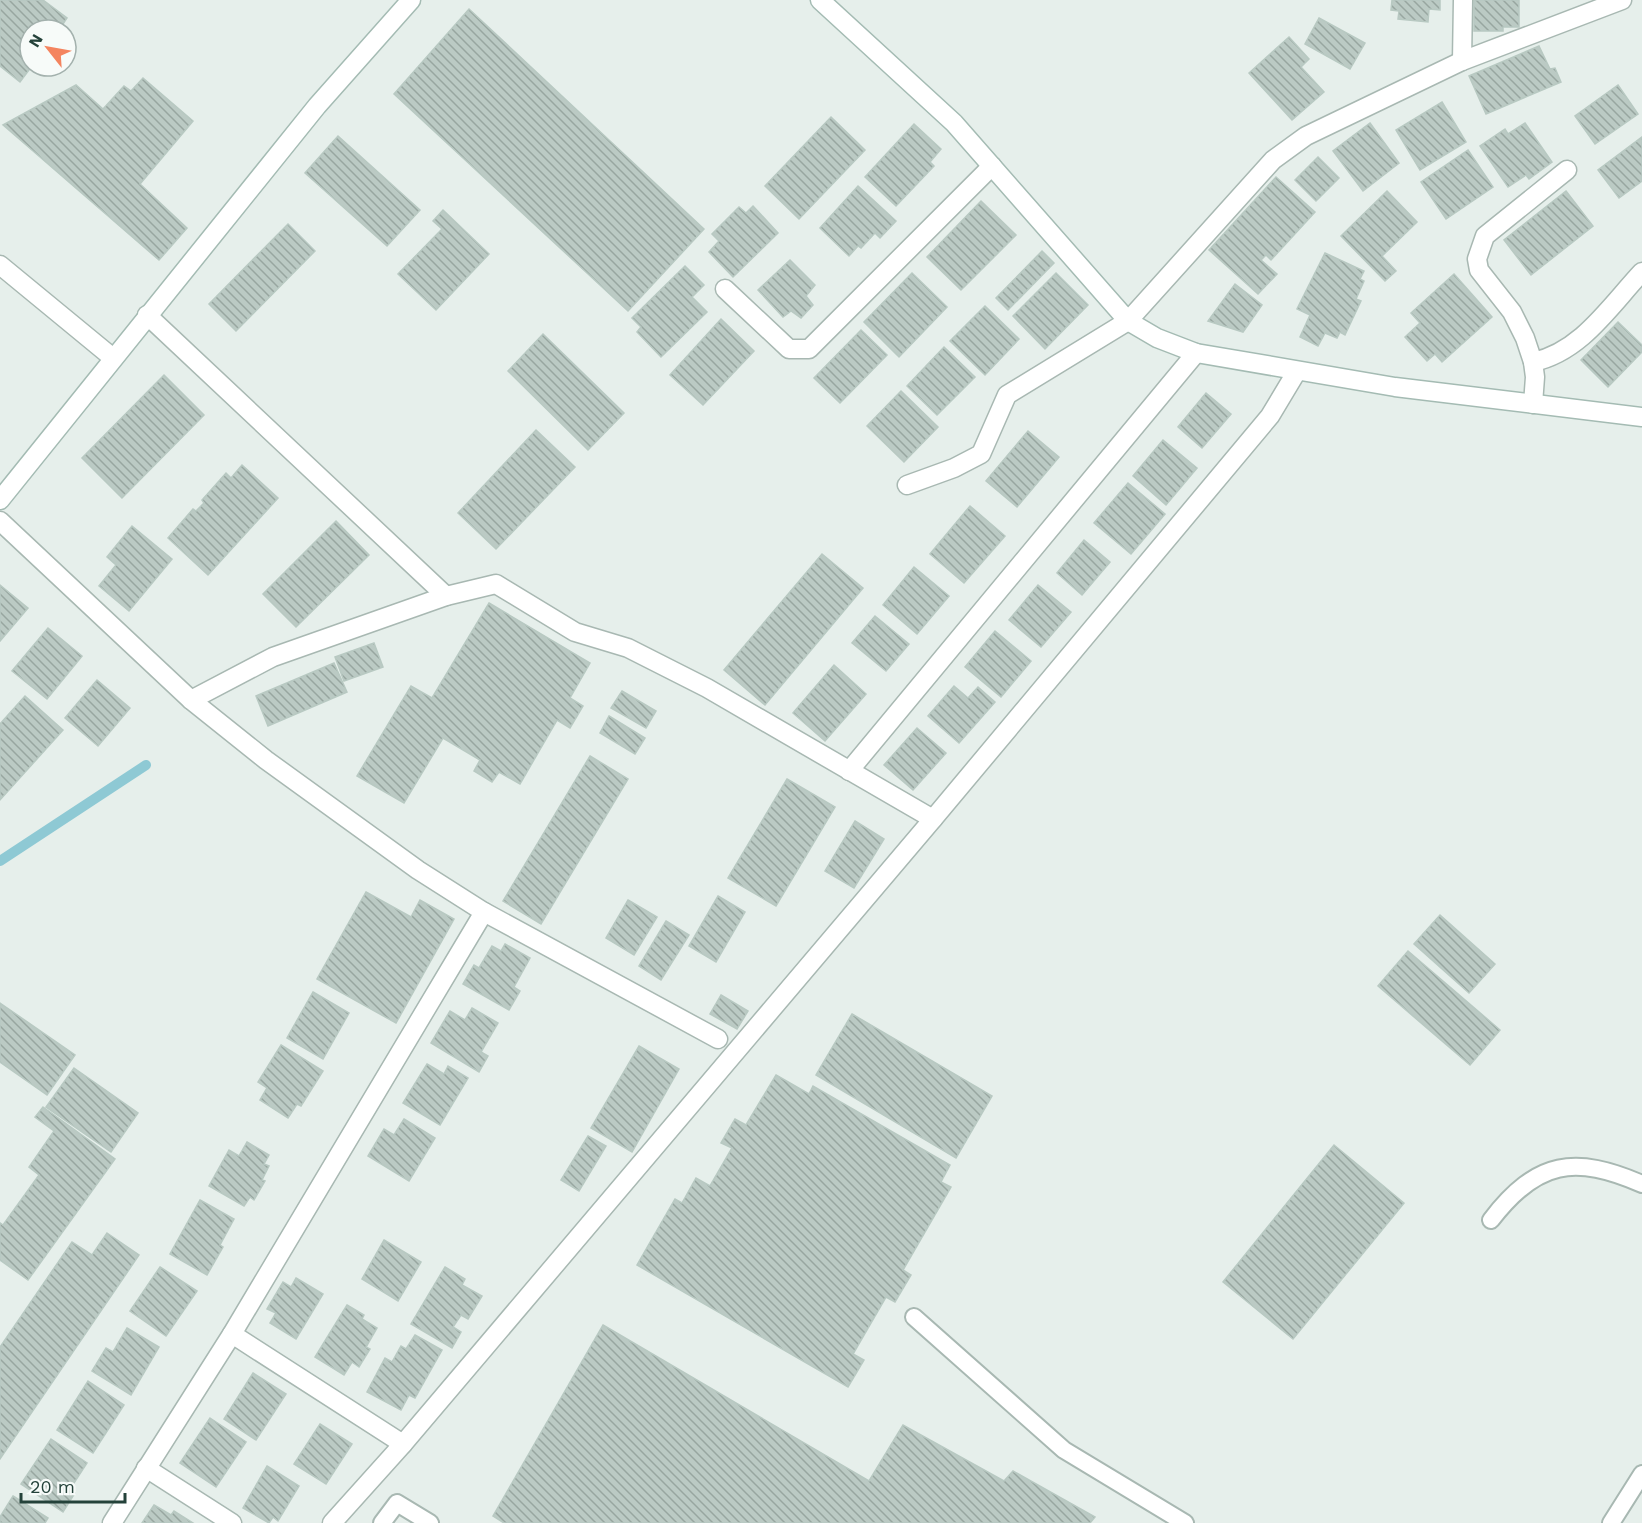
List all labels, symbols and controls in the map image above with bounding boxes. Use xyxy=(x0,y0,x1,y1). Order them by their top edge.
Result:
north arrow xyxy=(18,18,78,78)
text: N xyxy=(24,31,47,51)
scale bar xyxy=(21,1466,124,1504)
text: 20 m xyxy=(30,1476,75,1497)

